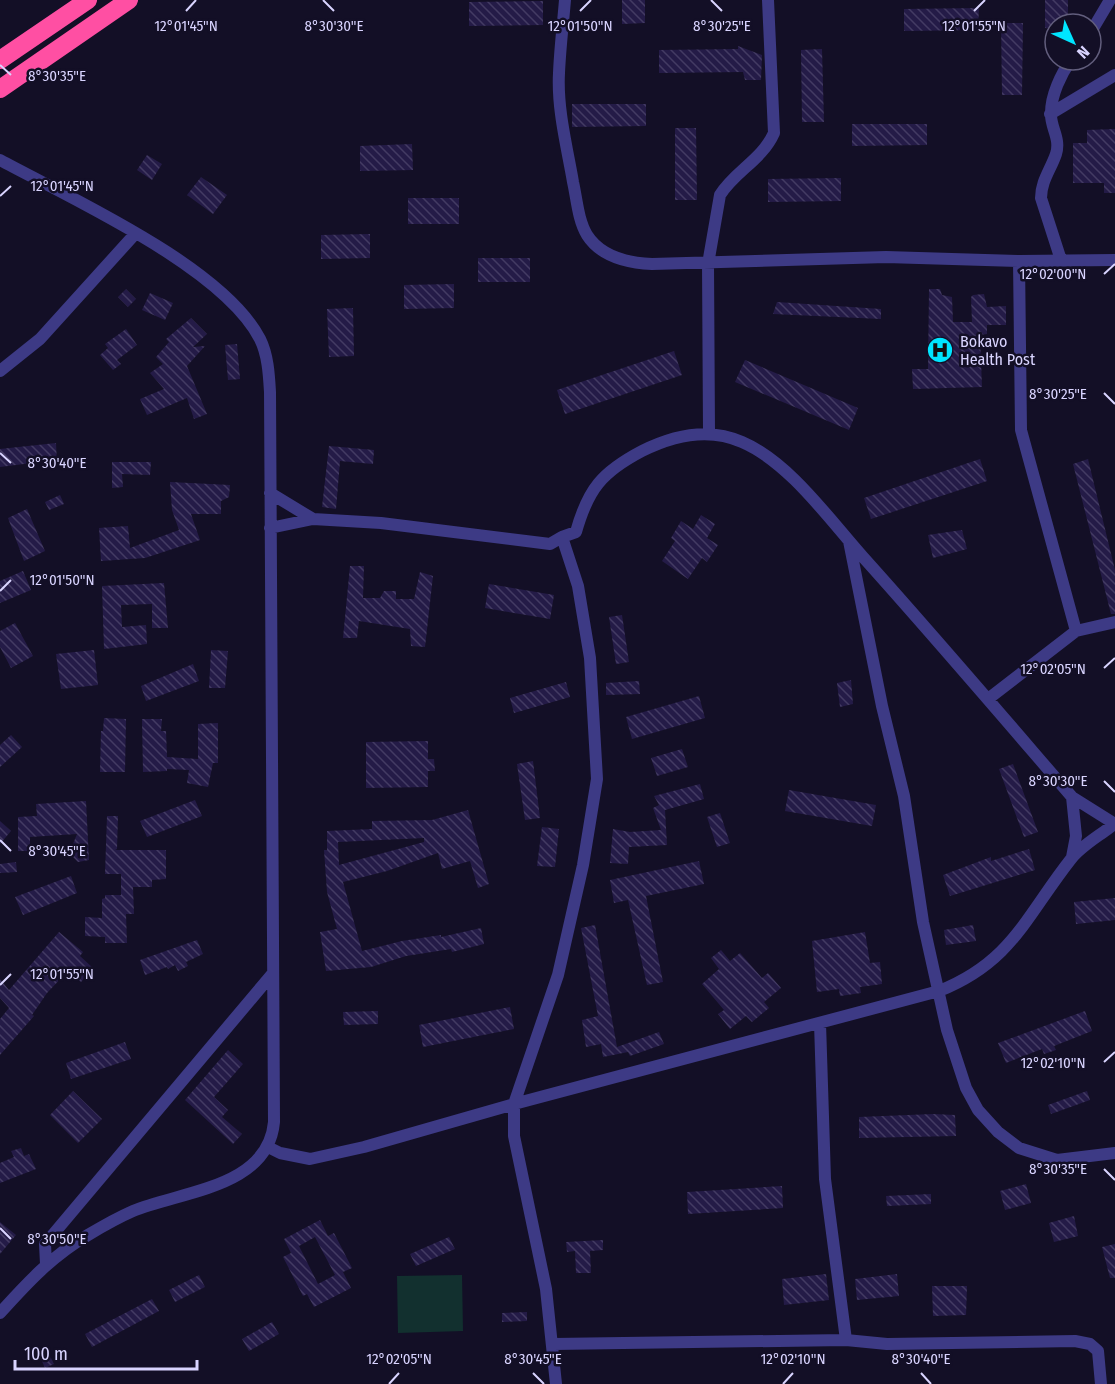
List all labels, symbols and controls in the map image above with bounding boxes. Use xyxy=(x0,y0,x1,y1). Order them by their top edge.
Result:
north arrow xyxy=(1043,12,1103,72)
text: 12°01'45"N xyxy=(154,17,218,35)
text: 8°30'30"E xyxy=(304,17,364,35)
text: 12°01'50"N xyxy=(547,17,613,35)
text: 8°30'25"E xyxy=(693,17,751,35)
text: 12°01'55"N xyxy=(942,17,1006,35)
text: N xyxy=(1073,42,1093,62)
text: 8°30'35"E xyxy=(28,67,86,85)
text: 12°01'45"N xyxy=(30,177,94,195)
text: 12°02'00"N xyxy=(1020,265,1086,283)
place label: Bokavo Health Post xyxy=(960,332,1036,369)
hospital icon: Bokavo Health Post xyxy=(925,335,955,365)
text: 8°30'25"E xyxy=(1029,385,1087,403)
text: 8°30'40"E xyxy=(27,454,87,472)
text: 12°01'50"N xyxy=(29,571,95,589)
text: 12°02'05"N xyxy=(1020,660,1086,678)
text: 8°30'30"E xyxy=(1028,772,1088,790)
text: 8°30'45"E xyxy=(28,842,86,860)
text: 12°01'55"N xyxy=(30,965,94,983)
text: 12°02'10"N xyxy=(1020,1054,1086,1072)
text: 8°30'35"E xyxy=(1029,1160,1087,1178)
text: 8°30'50"E xyxy=(27,1230,87,1248)
scale bar xyxy=(15,1333,196,1371)
text: 100 m xyxy=(24,1343,68,1365)
text: 12°02'05"N xyxy=(366,1350,432,1368)
text: 8°30'45"E xyxy=(504,1350,562,1368)
text: 12°02'10"N xyxy=(760,1350,826,1368)
text: 8°30'40"E xyxy=(891,1350,951,1368)

